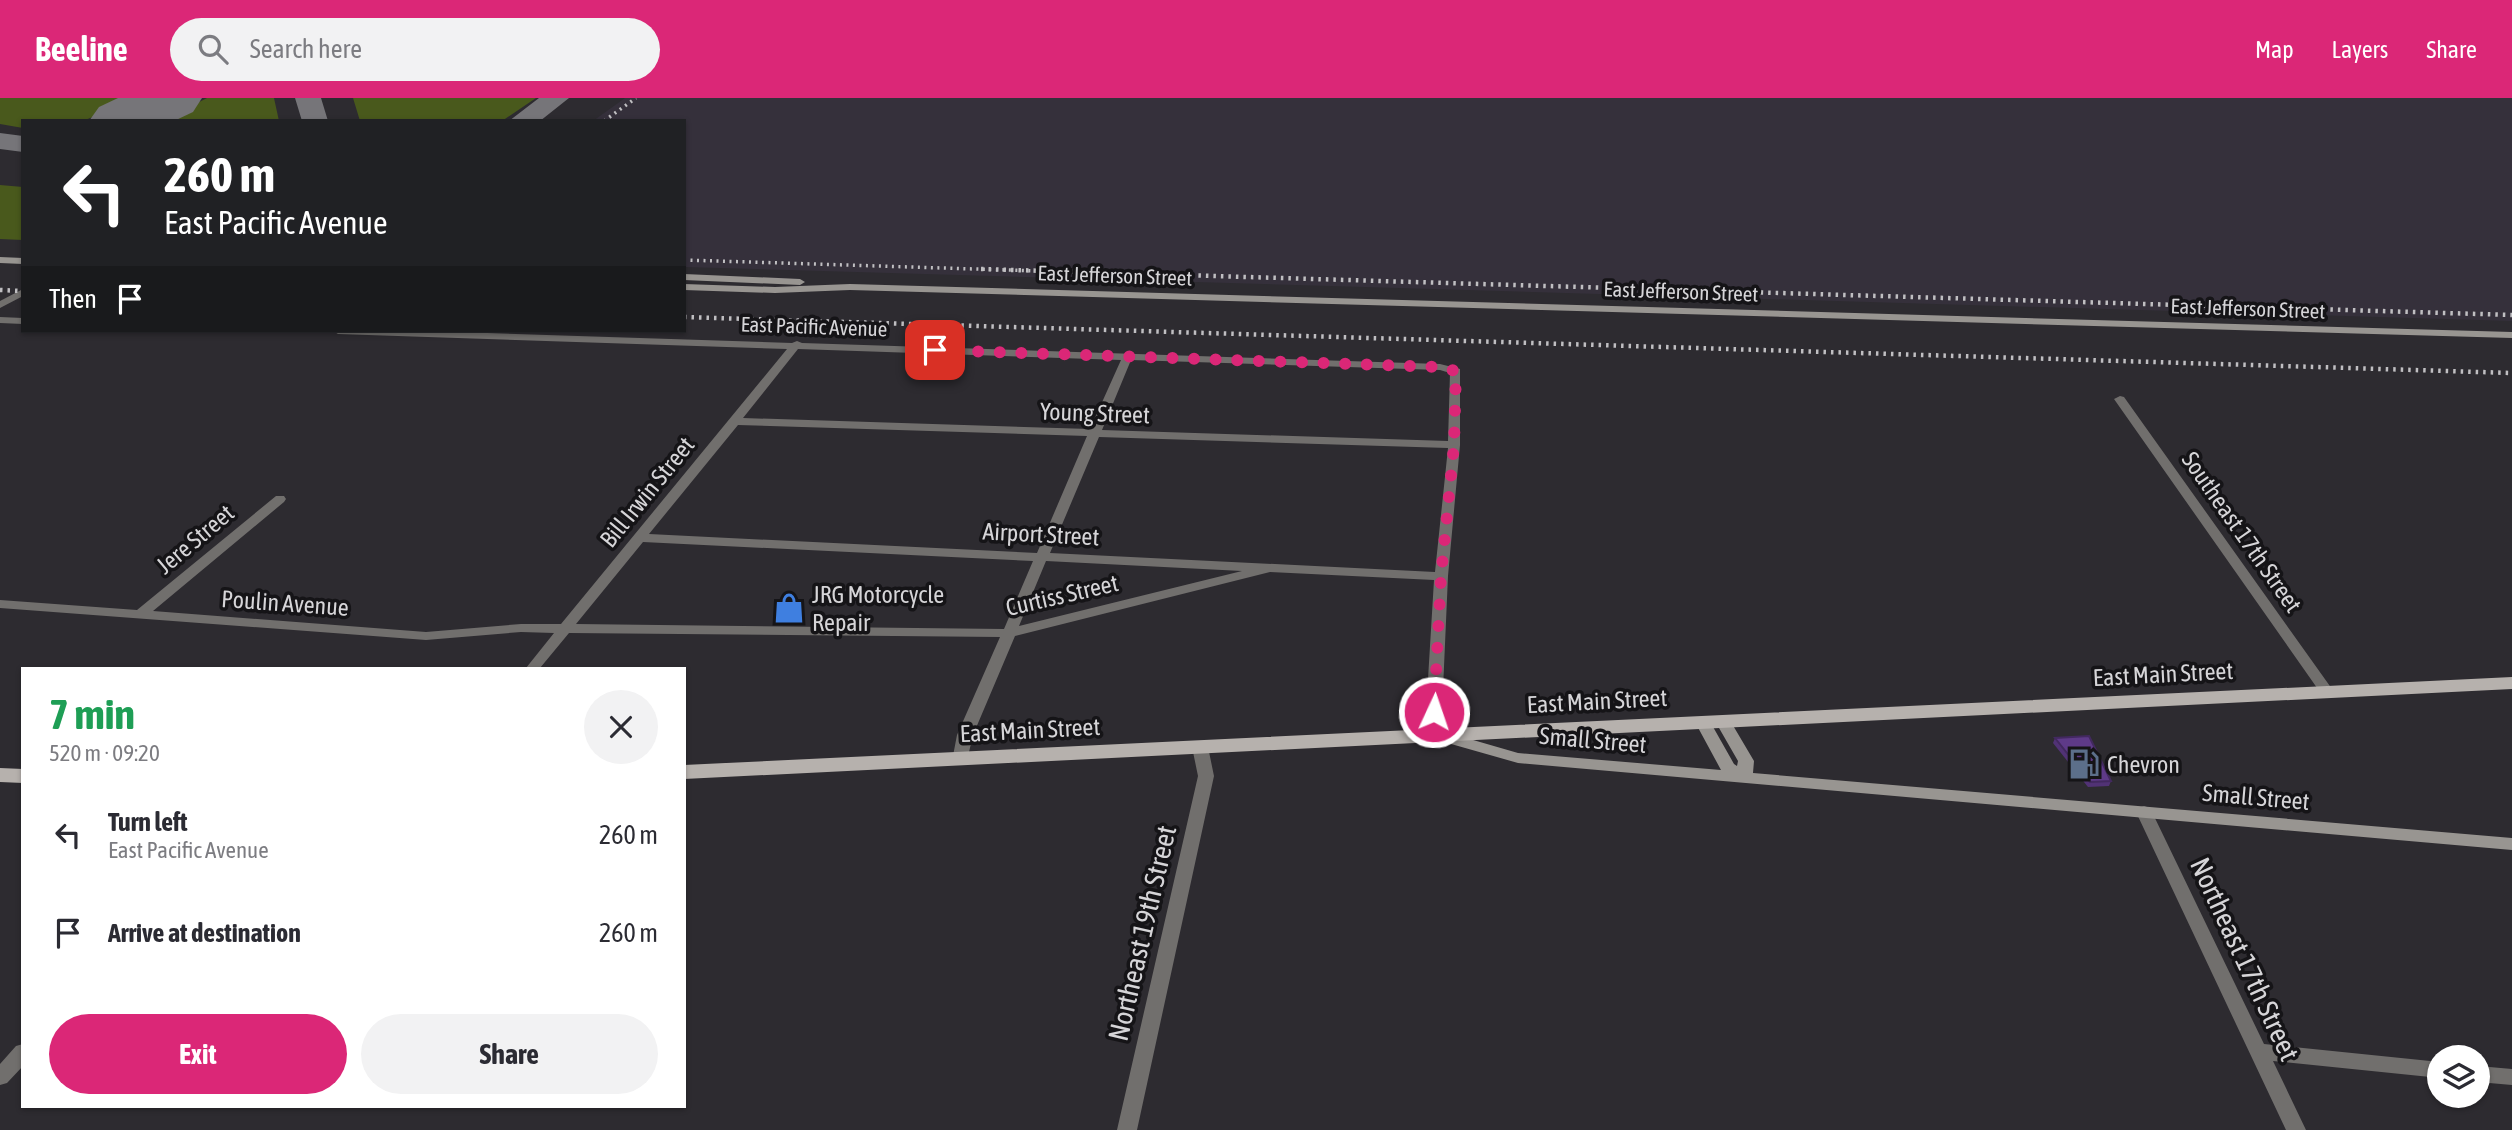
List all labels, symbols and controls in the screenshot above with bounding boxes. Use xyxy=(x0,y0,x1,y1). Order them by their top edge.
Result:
search box xyxy=(170,18,660,81)
text: Beeline xyxy=(35,30,128,68)
icon: search xyxy=(194,30,232,68)
text: Search here xyxy=(250,34,362,64)
text: Map xyxy=(2255,36,2294,63)
text: Layers xyxy=(2332,36,2388,63)
text: Share xyxy=(2426,36,2477,63)
text: 260 m xyxy=(164,146,275,202)
icon: left xyxy=(49,147,140,238)
text: East Pacific Avenue xyxy=(164,204,388,241)
street label: East Jefferson Street xyxy=(1037,260,1193,290)
street label: East Jefferson Street xyxy=(1603,276,1759,306)
icon: arrive xyxy=(111,280,149,318)
text: Then xyxy=(49,284,97,314)
street label: East Jefferson Street xyxy=(2170,293,2326,323)
street label: East Pacific Avenue xyxy=(740,311,888,341)
pin xyxy=(905,320,965,380)
icon: arrive xyxy=(916,331,954,369)
street label: Young Street xyxy=(1040,398,1151,428)
street label: Bill Irwin Street xyxy=(594,432,700,552)
street label: Southeast 17th Street xyxy=(2177,447,2307,617)
street label: Jere Street xyxy=(151,499,239,579)
street label: Airport Street xyxy=(982,517,1100,551)
street label: Curtiss Street xyxy=(1003,569,1121,621)
place label: JRG Motorcycle Repair xyxy=(812,581,944,636)
street label: Poulin Avenue xyxy=(220,585,350,621)
shop icon: JRG Motorcycle Repair xyxy=(772,591,806,625)
street label: East Main Street xyxy=(2092,657,2234,691)
position arrow xyxy=(1397,675,1471,749)
street label: East Main Street xyxy=(1526,684,1668,718)
text: 7 min xyxy=(49,690,135,738)
button: close xyxy=(584,690,658,764)
street label: East Main Street xyxy=(959,713,1101,747)
street label: Small Street xyxy=(1538,722,1648,758)
text: 520 m · 09:20 xyxy=(49,740,160,766)
fuel station icon: Chevron xyxy=(2067,747,2101,781)
place label: Chevron xyxy=(2107,751,2180,778)
street label: Small Street xyxy=(2201,779,2311,815)
text: Turn left xyxy=(108,807,188,837)
icon: left xyxy=(49,816,87,854)
text: 260 m xyxy=(599,820,658,850)
street label: Northeast 19th Street xyxy=(1102,822,1182,1044)
text: East Pacific Avenue xyxy=(108,837,269,863)
street label: Northeast 17th Street xyxy=(2184,853,2306,1065)
icon: arrive xyxy=(49,914,87,952)
text: Arrive at destination xyxy=(108,918,301,948)
text: 260 m xyxy=(599,918,658,948)
button: Exit xyxy=(49,1014,347,1094)
button: Share xyxy=(361,1014,658,1094)
map controls xyxy=(2427,1045,2490,1108)
button: layers xyxy=(2427,1045,2490,1108)

